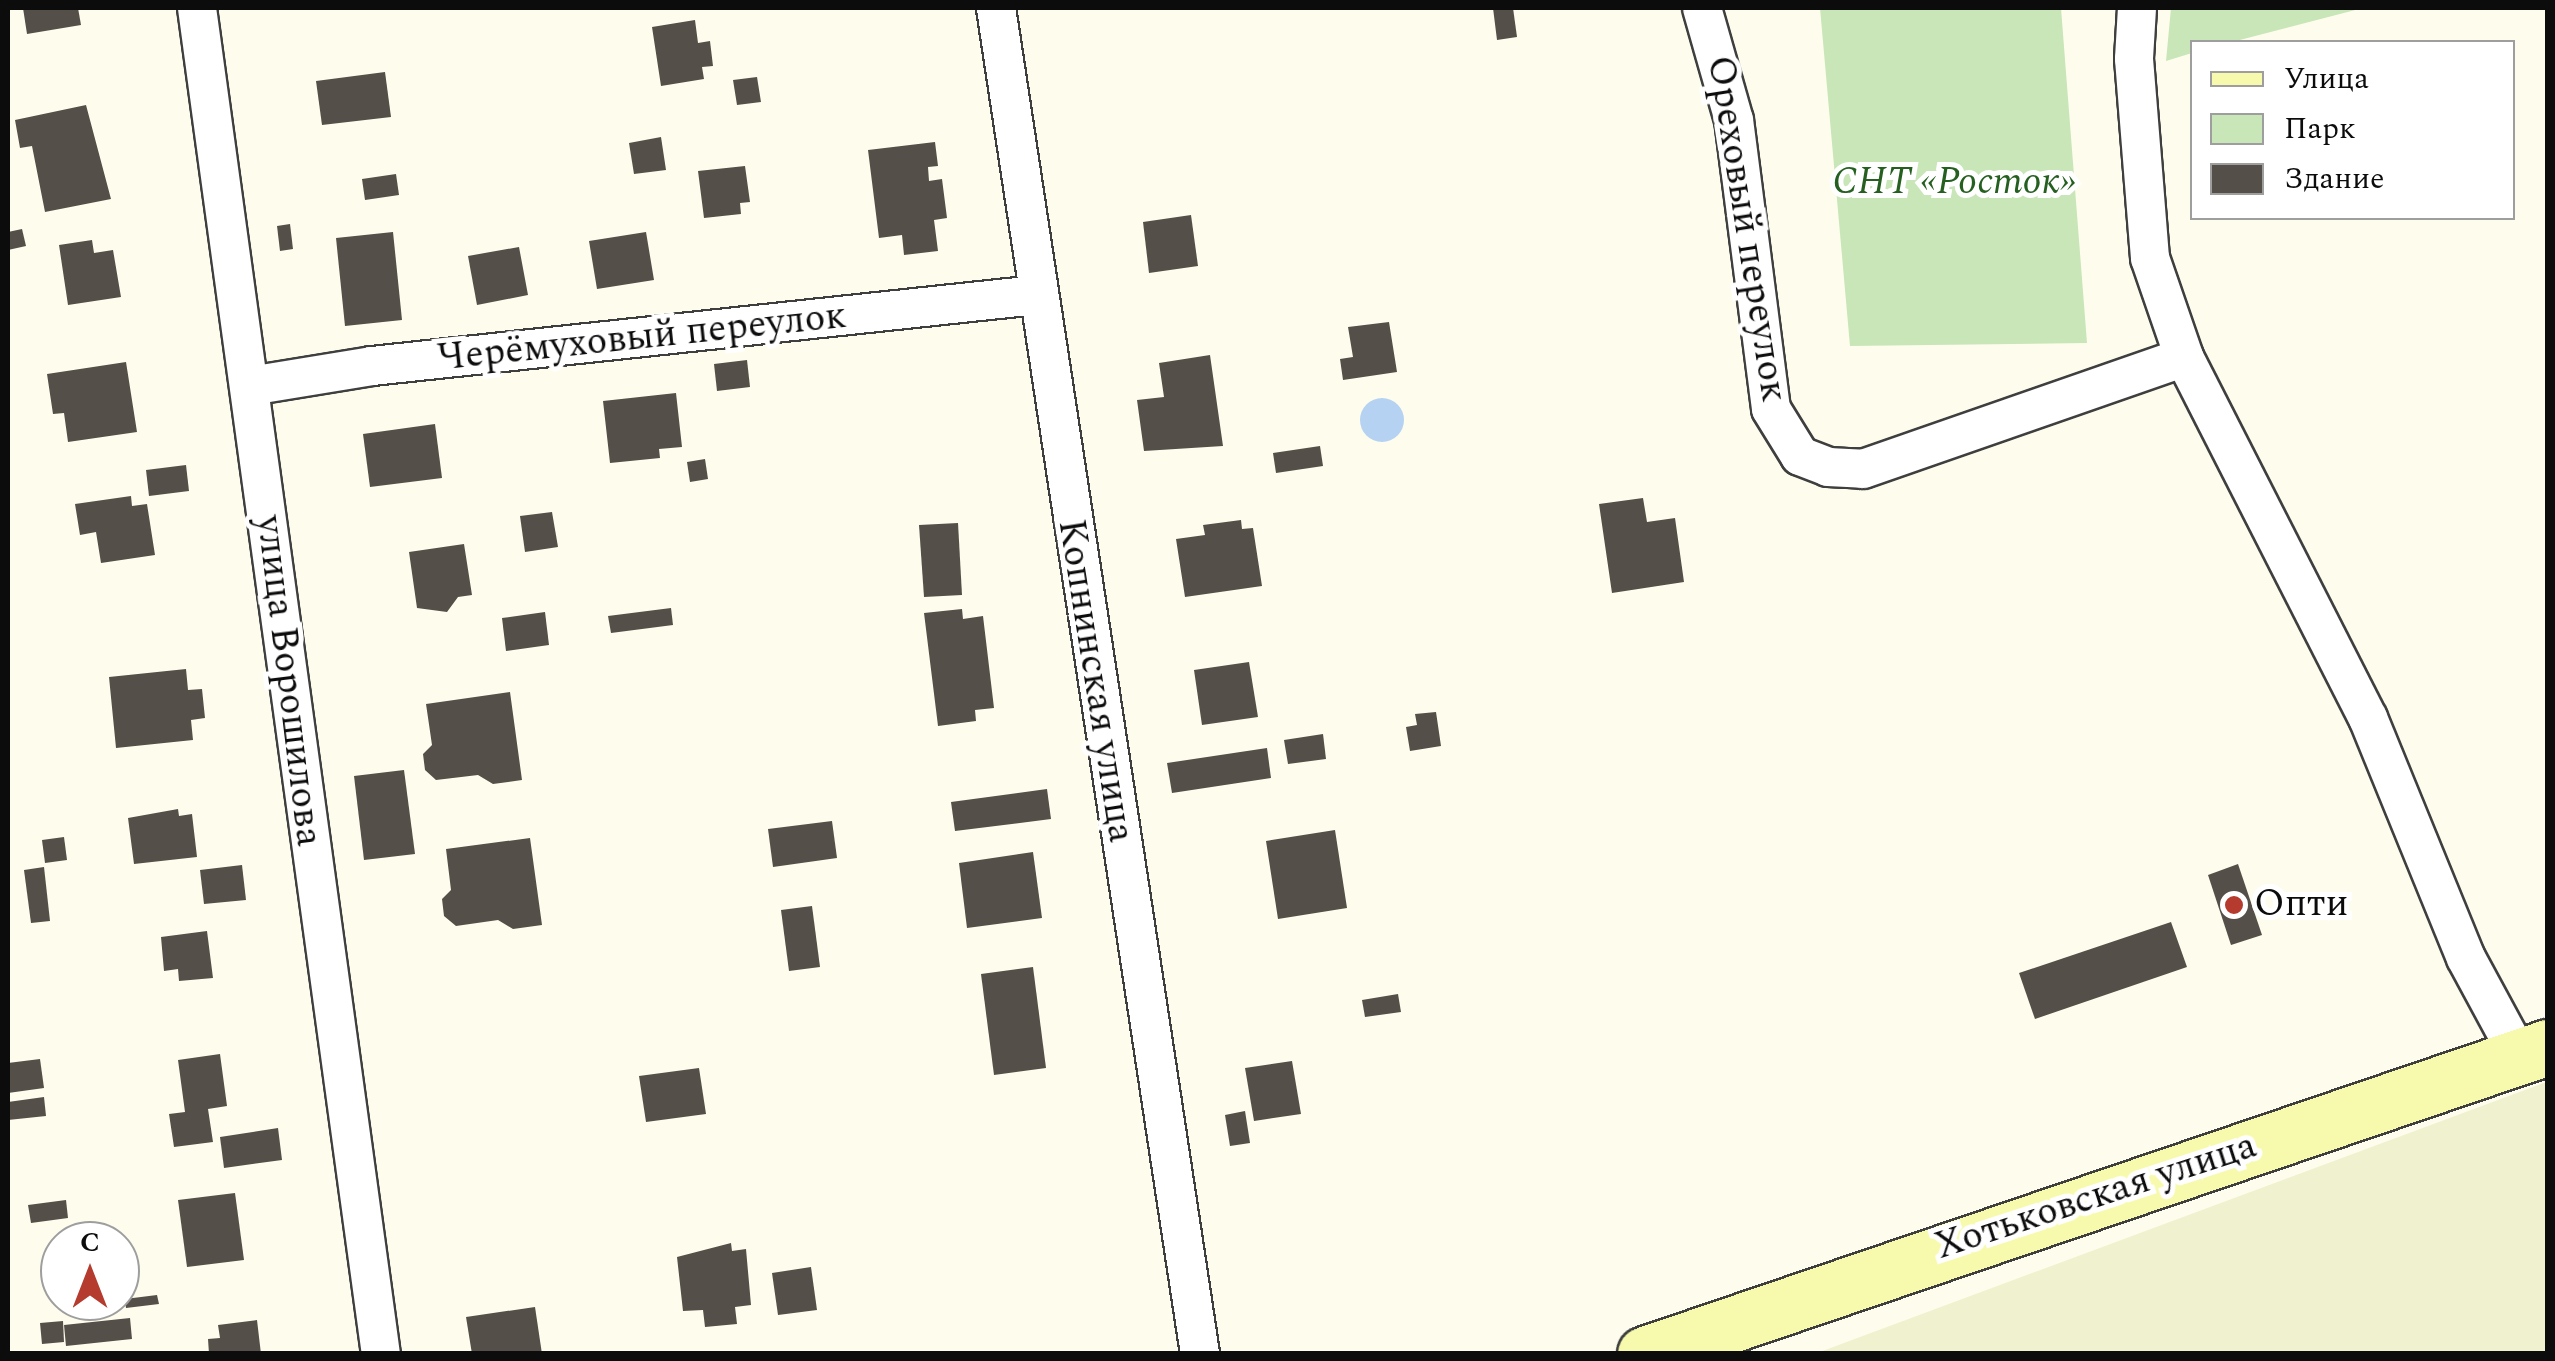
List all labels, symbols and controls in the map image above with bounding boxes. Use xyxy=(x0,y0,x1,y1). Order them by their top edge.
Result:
legend xyxy=(2190,40,2515,220)
street label: Ореховый переулок xyxy=(1696,53,1796,405)
text: Улица xyxy=(2284,56,2369,102)
text: Парк xyxy=(2284,106,2356,152)
text: Здание xyxy=(2284,156,2385,202)
park label: СНТ «Росток» xyxy=(1832,160,2076,206)
street label: Черёмуховый переулок xyxy=(435,294,849,382)
street label: улица Ворошилова xyxy=(245,513,331,849)
street label: Копнинская улица xyxy=(1047,516,1143,846)
place label: Опти xyxy=(2254,882,2348,928)
marker: Опти xyxy=(2223,894,2245,916)
street label: Хотьковская улица xyxy=(1930,1124,2262,1270)
north arrow xyxy=(40,1221,140,1321)
text: С xyxy=(80,1221,100,1264)

